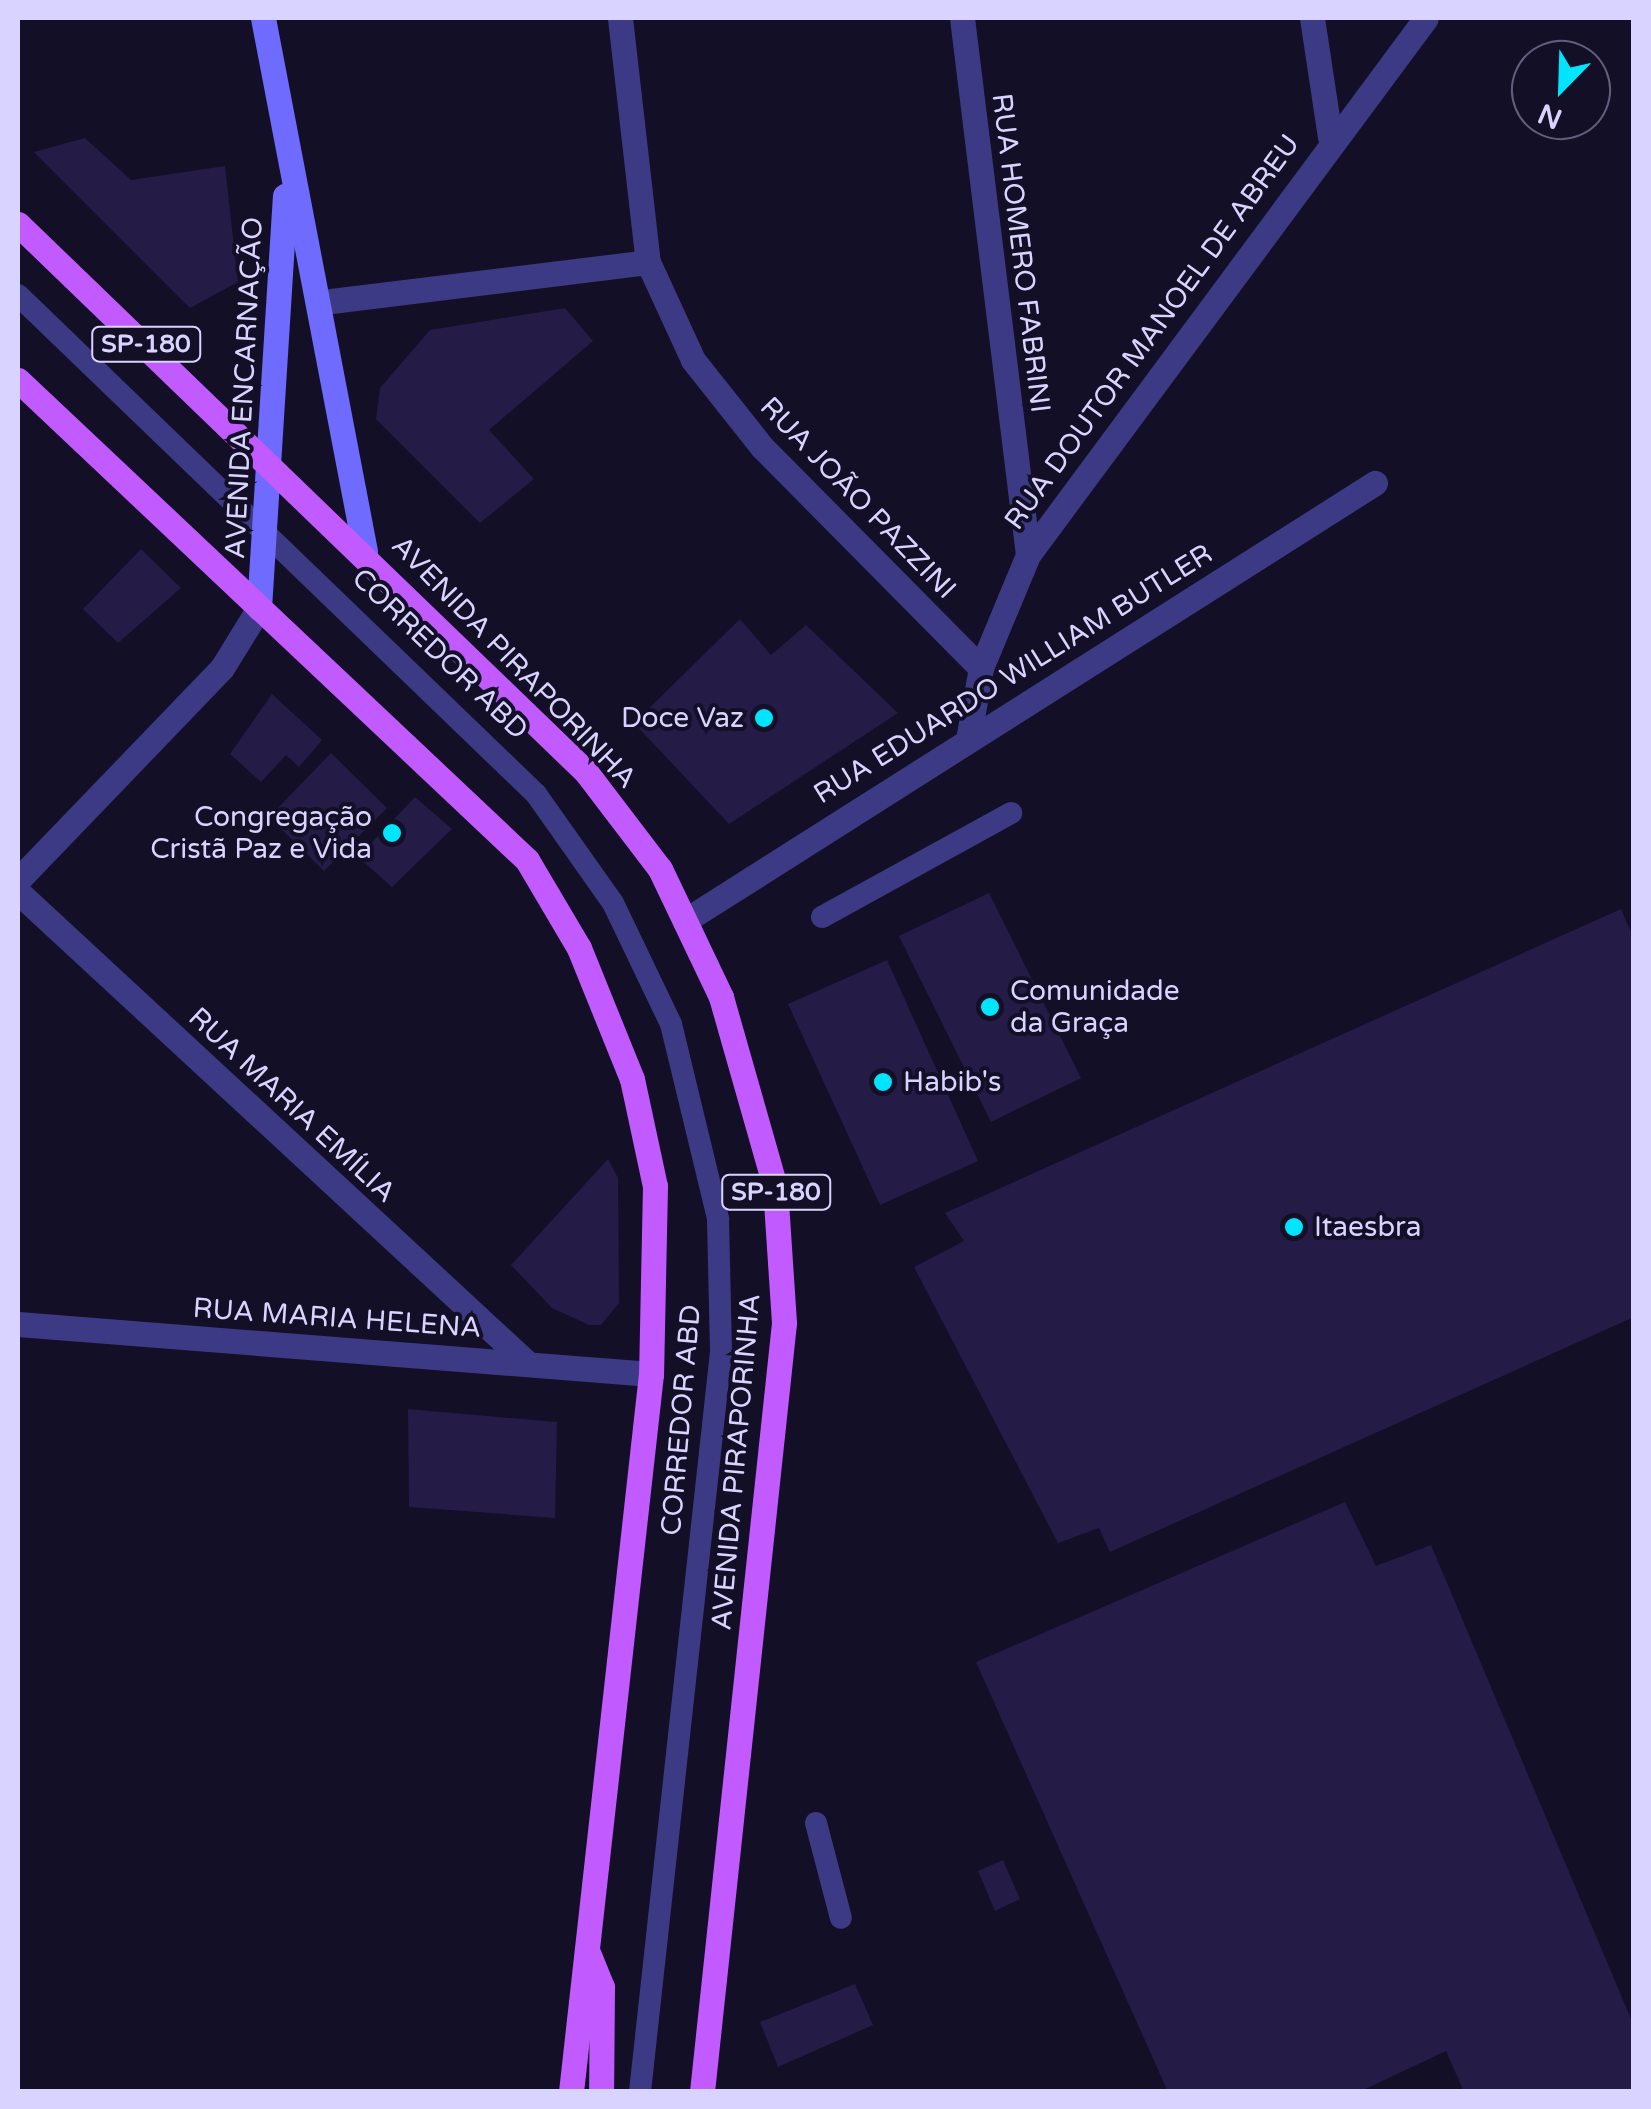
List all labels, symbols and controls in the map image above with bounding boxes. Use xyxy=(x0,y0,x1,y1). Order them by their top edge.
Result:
north arrow xyxy=(1511,40,1611,140)
street label: RUA HOMERO FABRINI xyxy=(985,91,1057,415)
text: N xyxy=(1533,96,1567,136)
street label: RUA DOUTOR MANOEL DE ABREU xyxy=(997,128,1307,536)
street label: AVENIDA ENCARNAÇÃO xyxy=(218,216,270,560)
road number: SP-180 xyxy=(91,324,201,364)
street label: RUA JOÃO PAZZINI xyxy=(753,390,963,606)
street label: AVENIDA PIRAPORINHA xyxy=(385,529,643,795)
street label: RUA EDUARDO WILLIAM BUTLER xyxy=(808,537,1218,811)
street label: CORREDOR ABD xyxy=(345,561,535,747)
place label: Doce Vaz xyxy=(621,701,744,735)
marker: Doce Vaz xyxy=(753,707,775,729)
place label: Congregação Cristã Paz e Vida xyxy=(150,800,372,866)
marker: Congregação Cristã Paz e Vida xyxy=(381,822,403,844)
place label: Comunidade da Graça xyxy=(1010,974,1180,1040)
marker: Comunidade da Graça xyxy=(979,996,1001,1018)
street label: RUA MARIA EMÍLIA xyxy=(182,1000,402,1210)
place label: Habib's xyxy=(903,1065,1001,1099)
marker: Habib's xyxy=(872,1071,894,1093)
road number: SP-180 xyxy=(721,1172,831,1212)
place label: Itaesbra xyxy=(1314,1210,1422,1244)
marker: Itaesbra xyxy=(1283,1216,1305,1238)
street label: RUA MARIA HELENA xyxy=(192,1291,482,1345)
street label: AVENIDA PIRAPORINHA xyxy=(705,1292,767,1632)
street label: CORREDOR ABD xyxy=(654,1303,708,1537)

